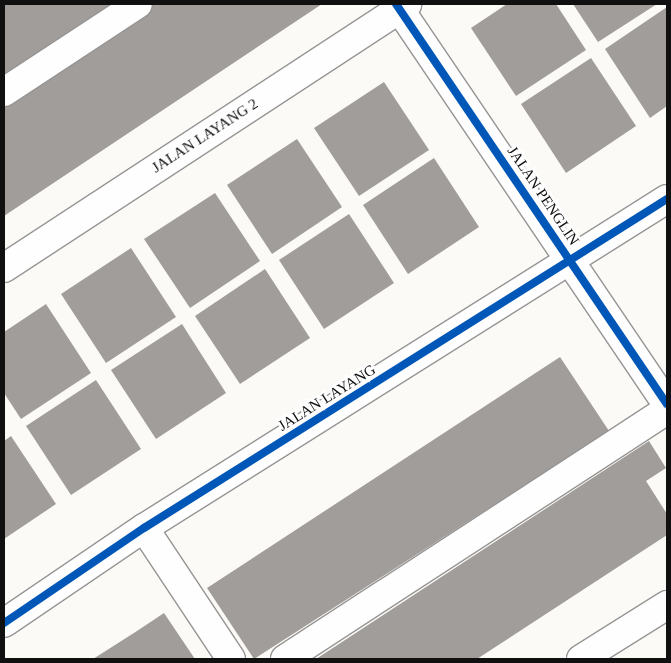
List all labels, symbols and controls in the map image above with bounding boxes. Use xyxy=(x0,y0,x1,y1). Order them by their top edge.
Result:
street label: JALAN LAYANG 2 xyxy=(149,95,261,177)
street label: JALAN PENGLIN xyxy=(503,143,583,249)
street label: JALAN LAYANG xyxy=(275,361,379,435)

